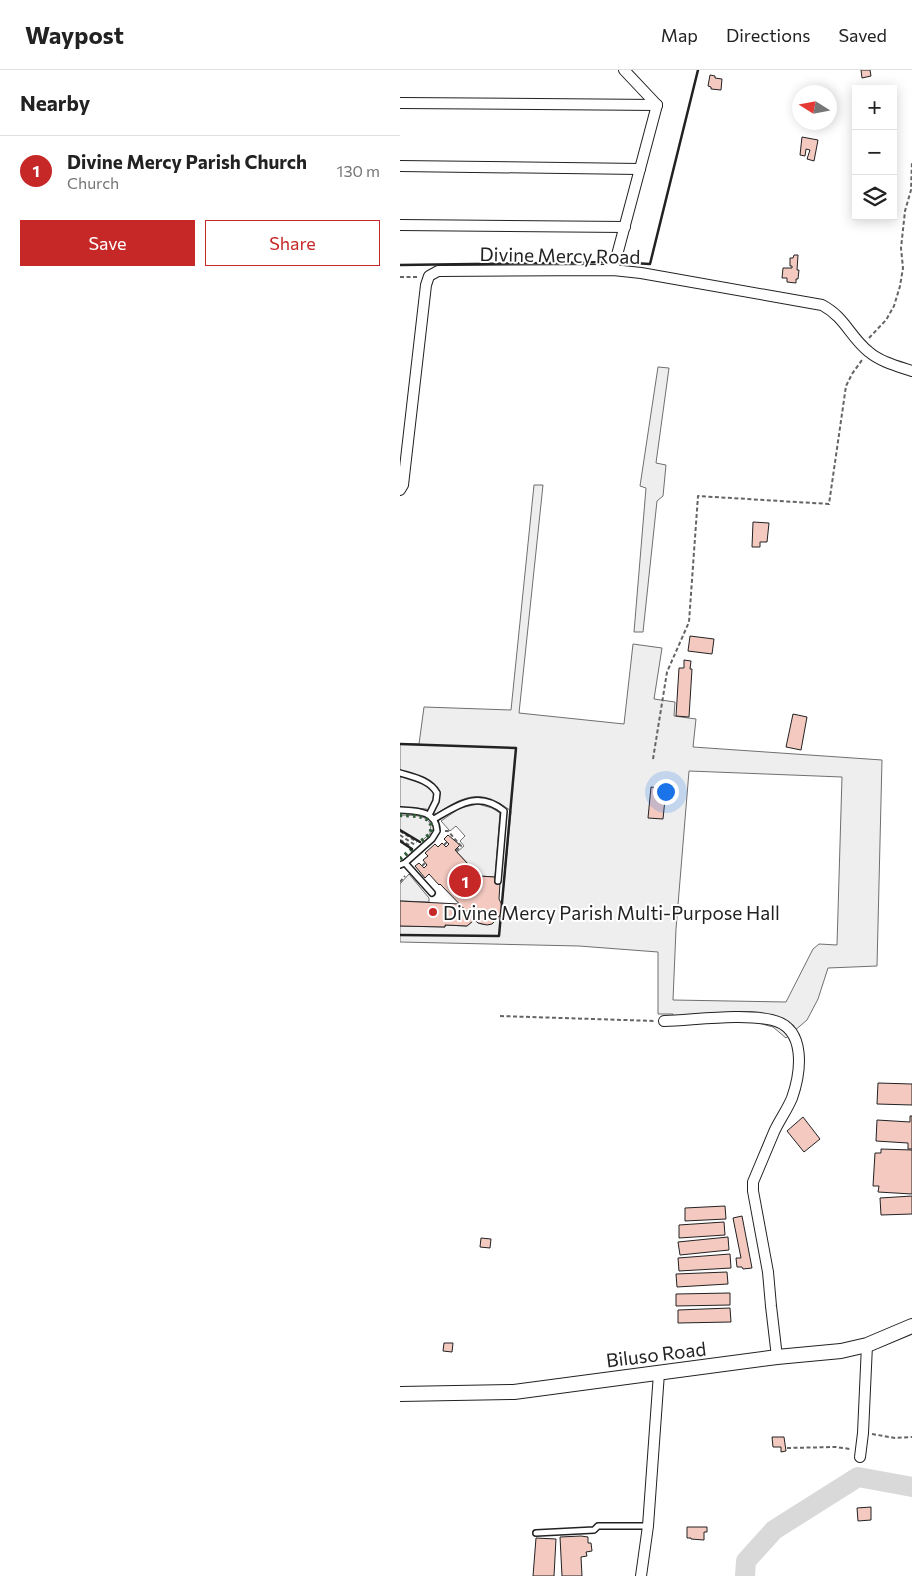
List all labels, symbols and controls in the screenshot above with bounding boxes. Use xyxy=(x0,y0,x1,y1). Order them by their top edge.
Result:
text: Waypost xyxy=(25,20,124,49)
text: Map xyxy=(661,24,698,46)
text: Directions xyxy=(726,24,810,46)
text: Saved xyxy=(838,24,887,46)
north arrow xyxy=(792,85,837,130)
map controls xyxy=(852,85,897,220)
button: + xyxy=(852,85,897,130)
text: Nearby xyxy=(20,90,90,115)
button: − xyxy=(852,130,897,175)
text: Divine Mercy Parish Church xyxy=(67,150,307,173)
text: 1 xyxy=(32,161,40,180)
text: 130 m xyxy=(337,161,380,180)
text: Church xyxy=(67,173,119,192)
button: layers xyxy=(852,175,897,220)
button: Save xyxy=(20,220,195,266)
button: Share xyxy=(205,220,380,266)
street label: Divine Mercy Road xyxy=(479,242,641,268)
your location xyxy=(653,779,679,805)
pin: 1 xyxy=(449,862,481,900)
place label: Divine Mercy Parish Multi-Purpose Hall xyxy=(443,901,780,924)
marker: Divine Mercy Parish Multi-Purpose Hall xyxy=(427,906,439,918)
street label: Biluso Road xyxy=(605,1336,707,1372)

